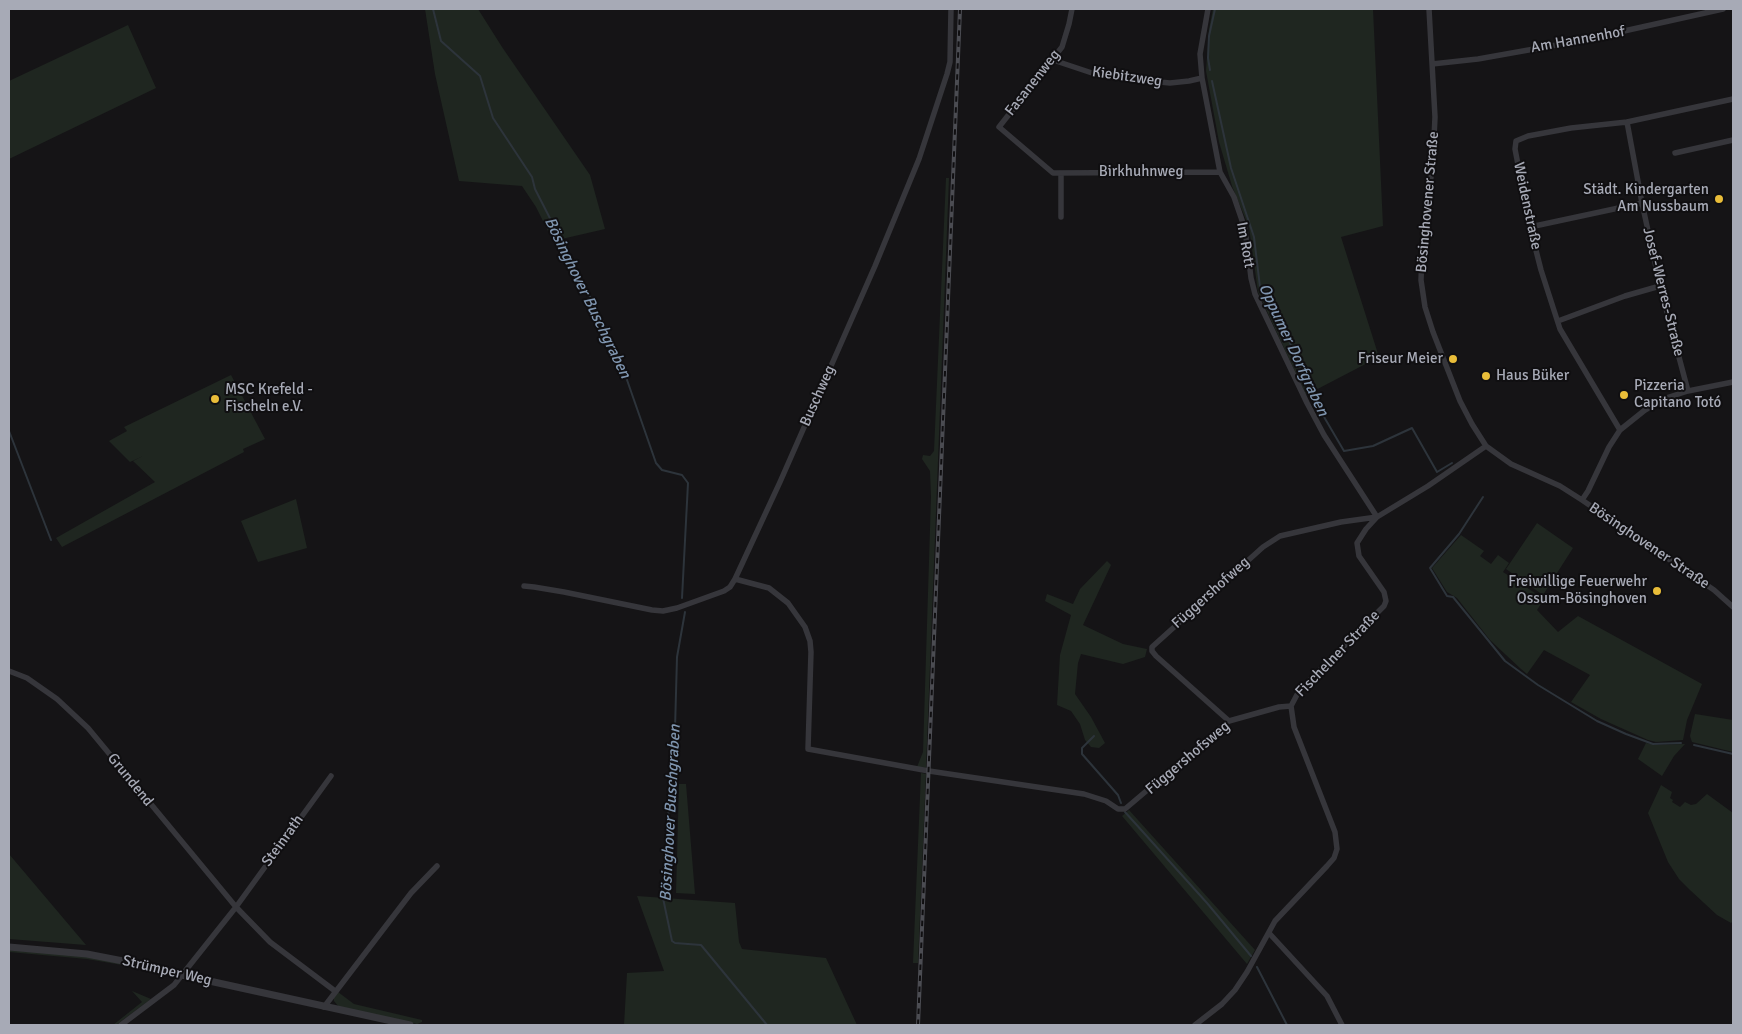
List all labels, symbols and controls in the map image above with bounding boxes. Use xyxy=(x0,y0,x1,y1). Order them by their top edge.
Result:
street label: Am Hannenhof xyxy=(1530,23,1626,57)
street label: Fasanenweg xyxy=(1002,46,1064,120)
street label: Kiebitzweg xyxy=(1091,63,1163,91)
street label: Bösinghovener Straße xyxy=(1413,131,1443,273)
street label: Weidenstraße xyxy=(1509,161,1545,251)
street label: Birkhuhnweg xyxy=(1099,163,1183,181)
place label: Städt. Kindergarten Am Nussbaum xyxy=(1583,181,1709,216)
marker: Städt. Kindergarten Am Nussbaum xyxy=(1713,193,1725,205)
water label: Bösinghover Buschgraben xyxy=(540,214,634,382)
street label: Im Rott xyxy=(1232,220,1258,270)
street label: Josef-Werres-Straße xyxy=(1638,226,1688,358)
water label: Oppumer Dorfgraben xyxy=(1254,281,1332,419)
place label: Friseur Meier xyxy=(1358,350,1443,368)
marker: Friseur Meier xyxy=(1447,353,1459,365)
street label: Buschweg xyxy=(797,363,839,429)
place label: Haus Büker xyxy=(1496,367,1569,385)
marker: Haus Büker xyxy=(1480,370,1492,382)
place label: Pizzeria Capitano Totó xyxy=(1634,377,1721,412)
place label: MSC Krefeld - Fischeln e.V. xyxy=(225,381,313,416)
marker: Pizzeria Capitano Totó xyxy=(1618,389,1630,401)
marker: MSC Krefeld - Fischeln e.V. xyxy=(209,393,221,405)
street label: Bösinghovener Straße xyxy=(1585,499,1713,593)
street label: Függershofweg xyxy=(1168,553,1254,633)
place label: Freiwillige Feuerwehr Ossum-Bösinghoven xyxy=(1508,573,1647,608)
marker: Freiwillige Feuerwehr Ossum-Bösinghoven xyxy=(1651,585,1663,597)
street label: Fischelner Straße xyxy=(1292,607,1384,701)
street label: Függershofsweg xyxy=(1142,717,1234,799)
water label: Bösinghover Buschgraben xyxy=(657,724,685,902)
street label: Grundend xyxy=(103,750,157,810)
street label: Steinrath xyxy=(258,812,308,870)
street label: Strümper Weg xyxy=(121,952,213,990)

